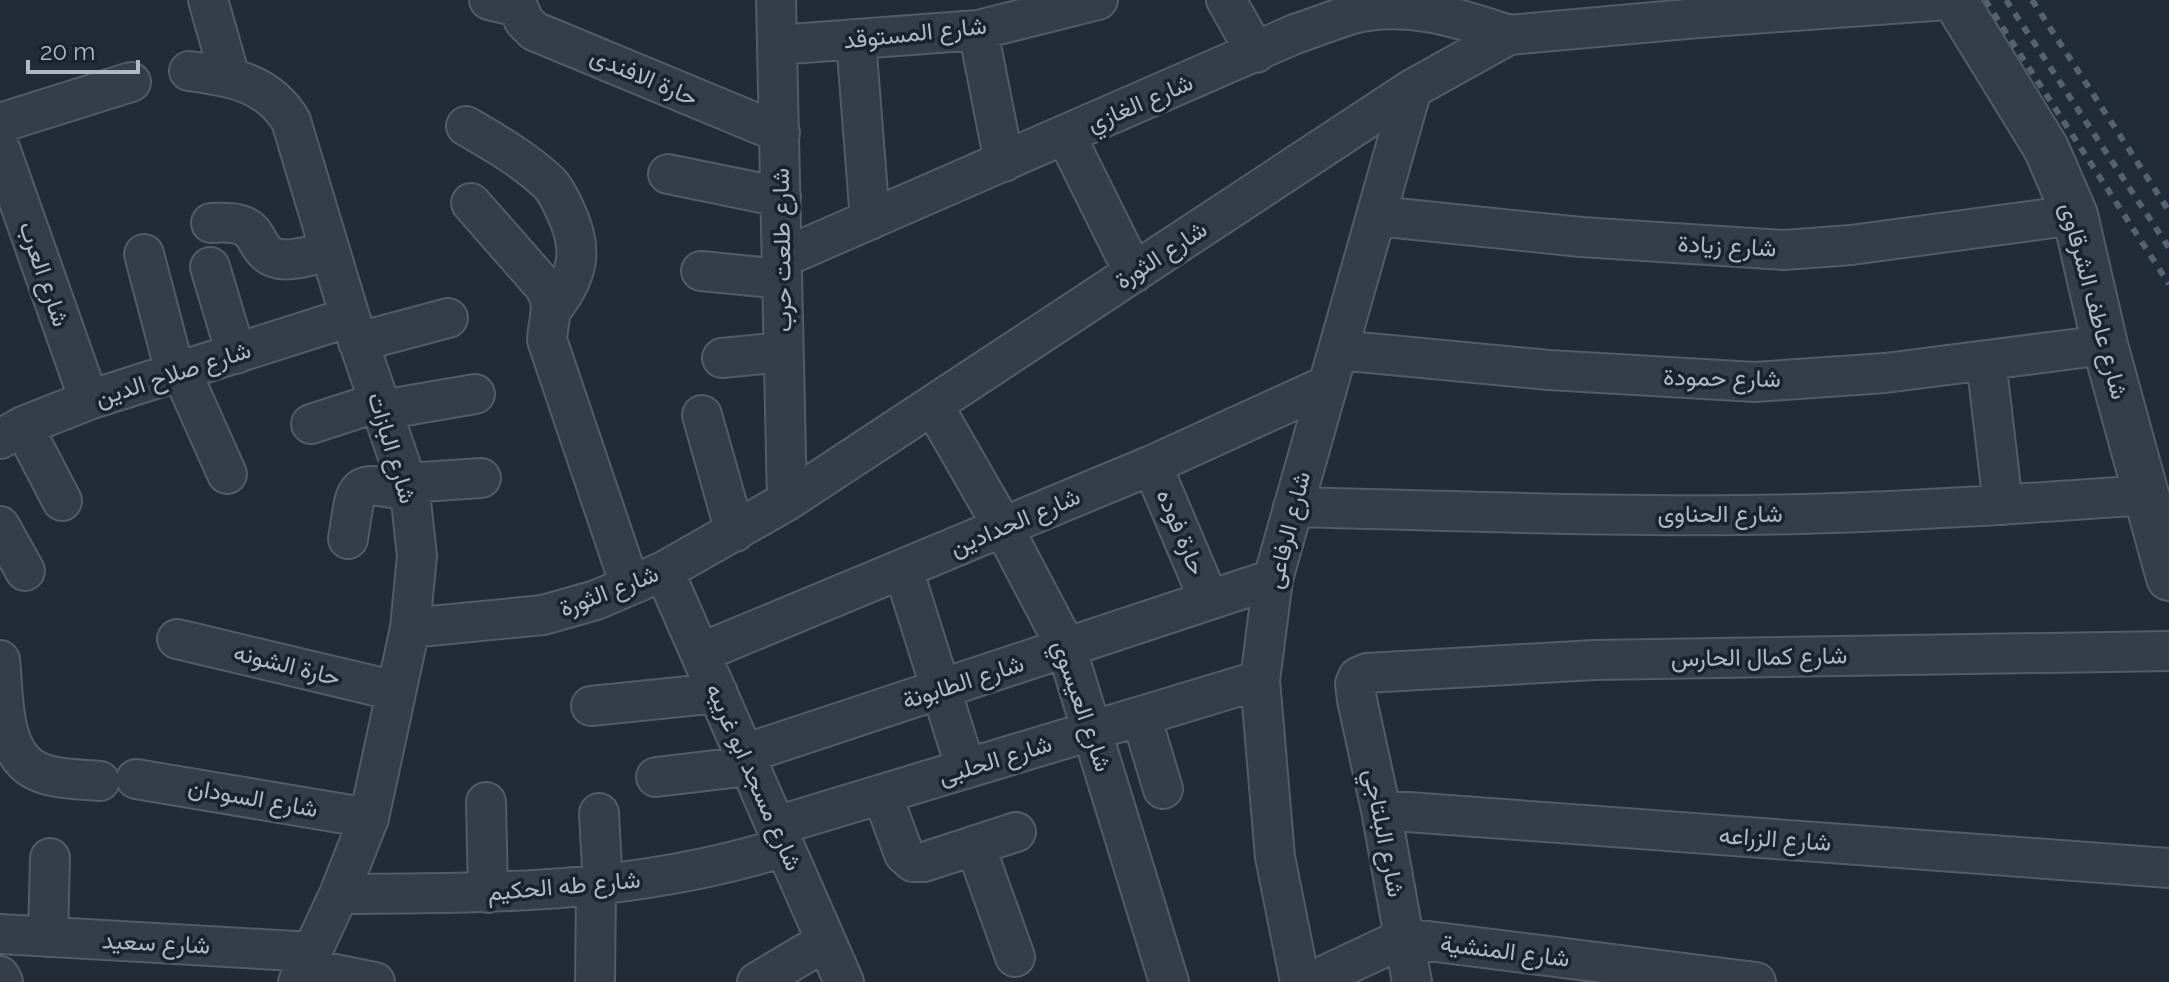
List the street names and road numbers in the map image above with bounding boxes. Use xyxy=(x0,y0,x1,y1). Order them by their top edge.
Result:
street label: شارع المستوقد xyxy=(842,11,988,56)
street label: حارة الافندى xyxy=(586,41,702,113)
street label: شارع الغازي xyxy=(1083,67,1199,142)
street label: شارع طلعت حرب xyxy=(766,168,799,332)
street label: شارع عاطف الشرقاوى xyxy=(2052,199,2135,403)
street label: شارع الثورة xyxy=(1109,214,1213,297)
street label: شارع العرب xyxy=(11,218,76,331)
street label: شارع زيادة xyxy=(1677,228,1777,265)
street label: شارع صلاح الدين xyxy=(91,335,255,414)
street label: شارع حمودة xyxy=(1663,362,1781,395)
street label: شارع البازات xyxy=(360,389,423,507)
street label: شارع الرفاعى xyxy=(1259,468,1318,592)
street label: شارع الحدادين xyxy=(945,481,1085,564)
street label: حارة فوده xyxy=(1150,485,1212,579)
street label: شارع الحناوى xyxy=(1657,499,1783,530)
street label: شارع الثورة xyxy=(555,558,663,625)
street label: شارع العيسوي xyxy=(1042,636,1119,777)
street label: حارة الشونه xyxy=(231,637,343,693)
street label: شارع كمال الحارس xyxy=(1671,640,1847,675)
street label: شارع الطابونة xyxy=(898,648,1028,717)
street label: شارع مسجد ابو غريبه xyxy=(698,679,809,876)
street label: شارع الحلبى xyxy=(935,729,1056,792)
street label: شارع البلتاجي xyxy=(1353,766,1411,900)
street label: شارع السودان xyxy=(186,772,320,825)
street label: شارع الزراعه xyxy=(1718,820,1832,859)
street label: شارع طه الحكيم xyxy=(486,864,642,909)
street label: شارع سعيد xyxy=(101,925,211,962)
street label: شارع المنشية xyxy=(1438,928,1571,975)

